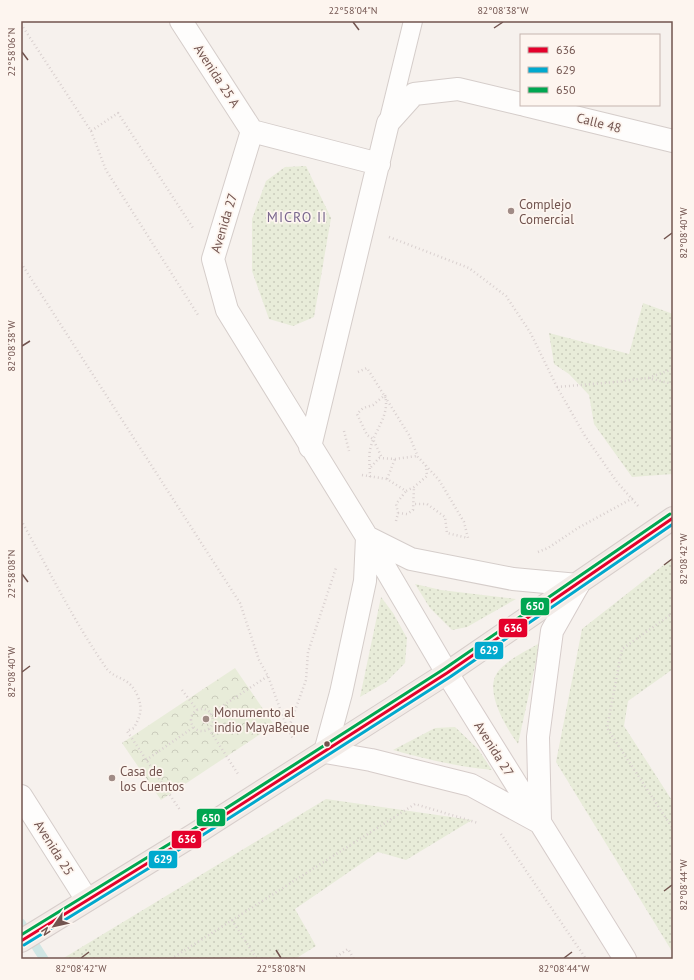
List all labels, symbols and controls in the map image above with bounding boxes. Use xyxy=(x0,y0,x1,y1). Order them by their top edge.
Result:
text: 22°58'04"N xyxy=(328,4,378,17)
text: 82°08'38"W xyxy=(477,4,529,17)
text: 22°58'06"N xyxy=(5,27,18,77)
legend xyxy=(520,34,660,106)
street label: Avenida 25 A xyxy=(190,41,244,111)
text: 636 xyxy=(556,42,576,57)
text: 629 xyxy=(556,62,576,77)
text: 650 xyxy=(556,82,576,97)
street label: Calle 48 xyxy=(575,109,623,137)
street label: Avenida 27 xyxy=(207,191,241,255)
place label: Complejo Comercial xyxy=(519,196,574,228)
marker: Complejo Comercial xyxy=(506,206,516,216)
text: 82°08'40"W xyxy=(677,207,690,259)
district label: MICRO II xyxy=(267,208,327,226)
text: 82°08'38"W xyxy=(5,320,18,372)
text: 82°08'42"W xyxy=(677,533,690,585)
text: 22°58'08"N xyxy=(5,549,18,599)
line badge: 650 xyxy=(520,597,550,616)
text: 650 xyxy=(526,599,544,613)
line badge: 636 xyxy=(498,618,528,638)
text: 636 xyxy=(504,621,522,635)
line badge: 629 xyxy=(474,641,504,660)
text: 629 xyxy=(480,643,498,657)
text: 82°08'40"W xyxy=(5,646,18,698)
place label: Monumento al indio MayaBeque xyxy=(214,704,309,736)
marker: Monumento al indio MayaBeque xyxy=(201,714,211,724)
street label: Avenida 27 xyxy=(470,718,518,780)
unlabelled marker xyxy=(322,739,332,749)
place label: Casa de los Cuentos xyxy=(120,763,184,795)
marker: Casa de los Cuentos xyxy=(107,773,117,783)
line badge: 650 xyxy=(196,808,226,827)
text: 650 xyxy=(202,811,220,825)
street label: Avenida 25 xyxy=(30,817,78,879)
line badge: 636 xyxy=(171,830,202,849)
text: 636 xyxy=(178,832,196,846)
line badge: 629 xyxy=(148,850,178,869)
text: 629 xyxy=(154,852,172,866)
text: 82°08'44"W xyxy=(677,859,690,911)
north arrow xyxy=(34,906,74,946)
text: N xyxy=(38,925,54,939)
text: 82°08'42"W xyxy=(55,962,107,975)
text: 22°58'08"N xyxy=(256,962,306,975)
text: 82°08'44"W xyxy=(538,962,590,975)

